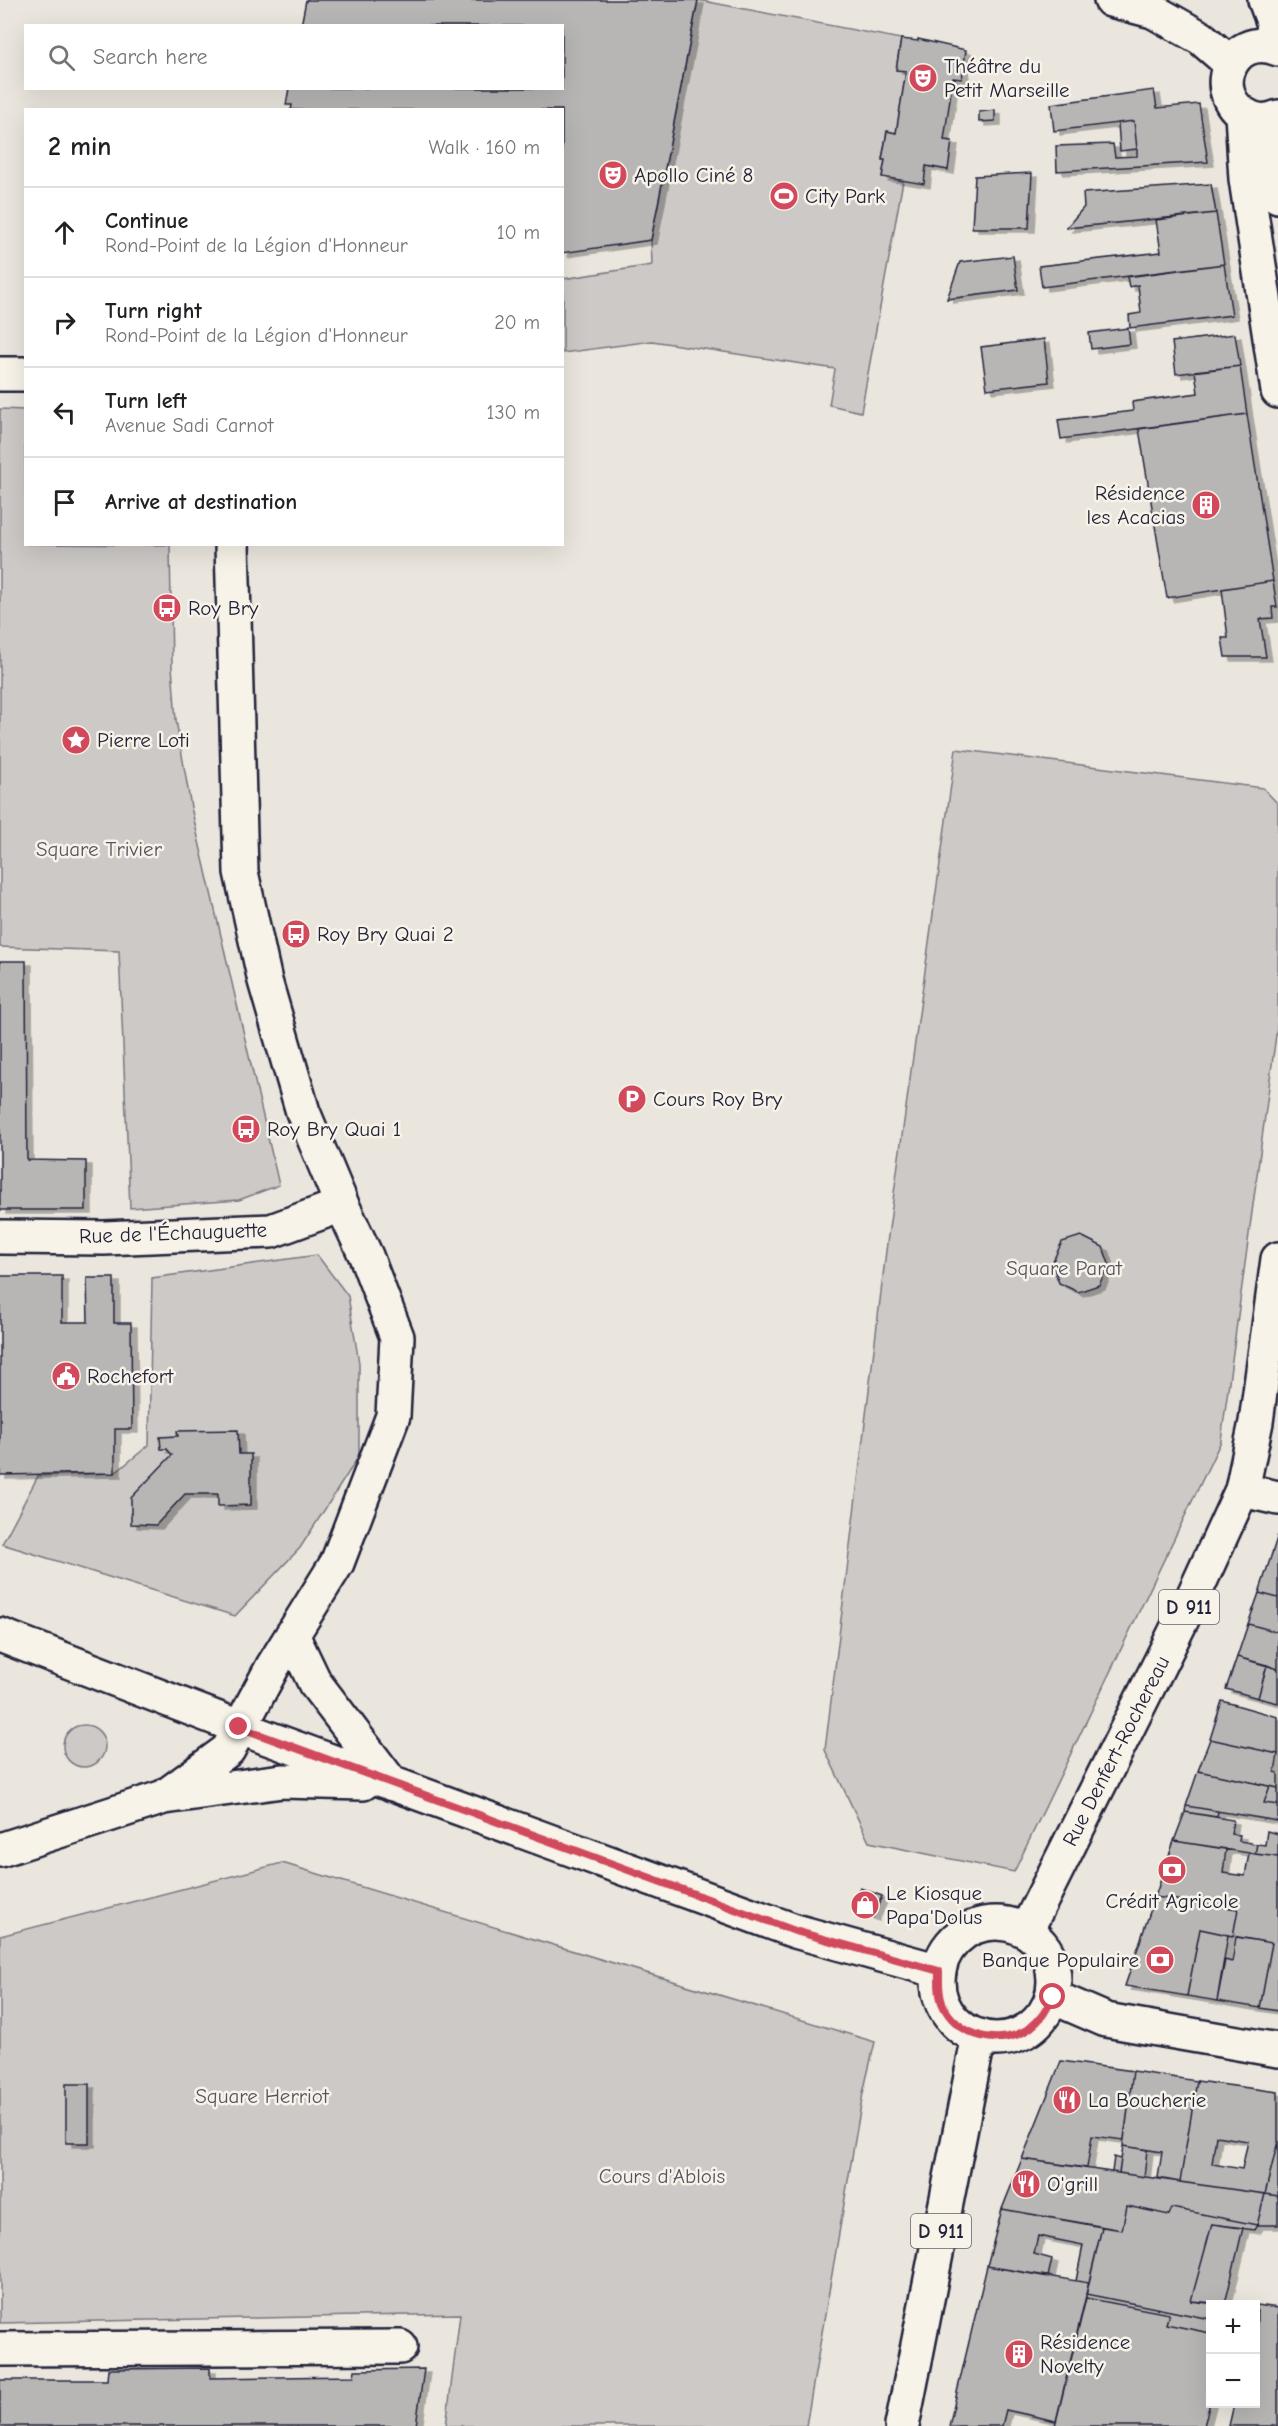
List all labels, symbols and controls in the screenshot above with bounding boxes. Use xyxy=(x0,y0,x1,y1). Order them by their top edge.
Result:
search box xyxy=(24,24,564,90)
icon: search xyxy=(45,41,78,74)
text: Search here xyxy=(93,44,208,70)
place label: Théâtre du Petit Marseille xyxy=(944,54,1070,102)
theatre icon: Théâtre du Petit Marseille xyxy=(907,62,939,94)
text: 2 min xyxy=(48,132,111,162)
text: Walk · 160 m xyxy=(429,136,540,159)
theatre icon: Apollo Ciné 8 xyxy=(597,159,629,191)
place label: Apollo Ciné 8 xyxy=(634,163,753,187)
sports icon: City Park xyxy=(768,180,800,212)
place label: City Park xyxy=(805,184,885,208)
text: Continue xyxy=(105,208,188,234)
icon: ahead xyxy=(48,216,81,249)
text: 10 m xyxy=(497,221,540,244)
text: Rond-Point de la Légion d'Honneur xyxy=(105,234,408,257)
text: Turn right xyxy=(105,298,202,324)
icon: right xyxy=(48,306,81,339)
text: 20 m xyxy=(494,311,540,334)
text: Rond-Point de la Légion d'Honneur xyxy=(105,324,408,347)
text: Turn left xyxy=(105,388,187,414)
icon: left xyxy=(48,396,81,429)
text: 130 m xyxy=(487,401,540,424)
text: Avenue Sadi Carnot xyxy=(105,414,273,437)
place label: Résidence les Acacias xyxy=(1087,481,1185,529)
icon: arrive xyxy=(48,486,81,519)
text: Arrive at destination xyxy=(105,489,297,515)
building icon: Résidence les Acacias xyxy=(1190,489,1222,521)
bus stop icon: Roy Bry xyxy=(151,592,183,624)
place label: Roy Bry xyxy=(188,596,259,620)
place icon: Pierre Loti xyxy=(60,724,92,756)
place label: Pierre Loti xyxy=(97,728,190,752)
park label: Square Trivier xyxy=(36,837,163,861)
bus stop icon: Roy Bry Quai 2 xyxy=(280,918,312,950)
place label: Roy Bry Quai 2 xyxy=(317,922,454,946)
parking icon: Cours Roy Bry xyxy=(616,1083,648,1115)
place label: Cours Roy Bry xyxy=(653,1087,783,1111)
bus stop icon: Roy Bry Quai 1 xyxy=(230,1113,262,1145)
place label: Roy Bry Quai 1 xyxy=(267,1117,401,1141)
street label: Rue de l'Échauguette xyxy=(79,1218,267,1248)
park label: Square Parat xyxy=(1006,1256,1123,1280)
public building icon: Rochefort xyxy=(50,1360,82,1392)
place label: Rochefort xyxy=(87,1364,174,1388)
road number: D 911 xyxy=(1159,1590,1219,1624)
street label: Rue Denfert-Rochereau xyxy=(1058,1652,1174,1850)
route end xyxy=(225,1713,251,1739)
bank icon: Crédit Agricole xyxy=(1156,1854,1188,1886)
place label: Le Kiosque Papa'Dolus xyxy=(886,1881,982,1929)
shop icon: Le Kiosque Papa'Dolus xyxy=(849,1889,881,1921)
place label: Crédit Agricole xyxy=(1106,1889,1238,1913)
bank icon: Banque Populaire xyxy=(1144,1944,1176,1976)
place label: Banque Populaire xyxy=(982,1948,1139,1972)
route start xyxy=(1039,1983,1065,2009)
park label: Square Herriot xyxy=(195,2084,330,2108)
restaurant icon: La Boucherie xyxy=(1051,2084,1083,2116)
place label: La Boucherie xyxy=(1088,2088,1206,2112)
park label: Cours d'Ablois xyxy=(599,2164,725,2188)
restaurant icon: O'grill xyxy=(1010,2168,1042,2200)
place label: O'grill xyxy=(1047,2172,1098,2196)
road number: D 911 xyxy=(911,2214,971,2248)
map controls xyxy=(1206,2300,1260,2408)
button: + xyxy=(1206,2300,1260,2354)
place label: Résidence Novelty xyxy=(1040,2330,1130,2378)
building icon: Résidence Novelty xyxy=(1003,2338,1035,2370)
button: − xyxy=(1206,2354,1260,2408)

